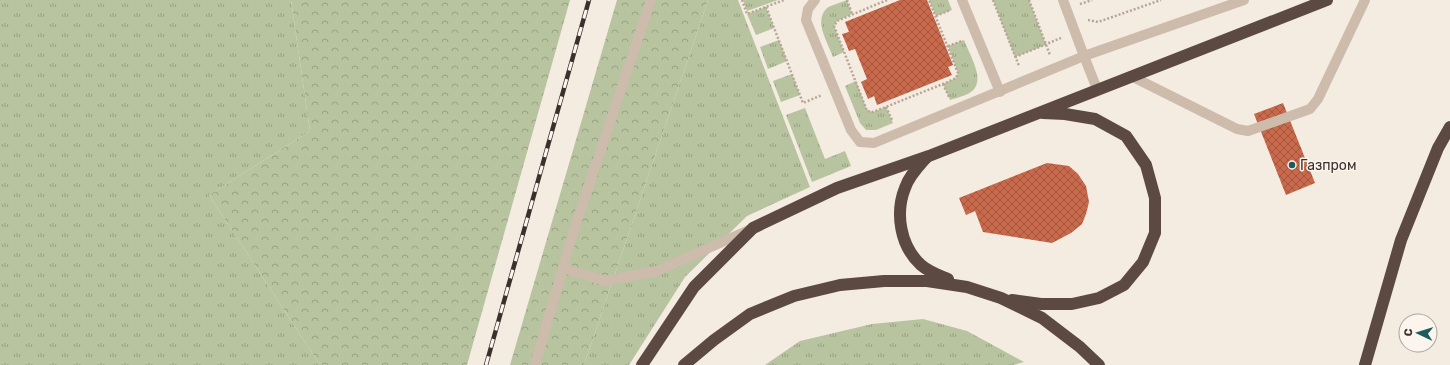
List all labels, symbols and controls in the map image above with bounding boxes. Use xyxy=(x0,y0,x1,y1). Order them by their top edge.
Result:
place label: Газпром xyxy=(1300,157,1356,174)
marker: Газпром xyxy=(1287,160,1297,170)
north arrow xyxy=(1398,313,1438,353)
text: С xyxy=(1402,328,1415,337)

